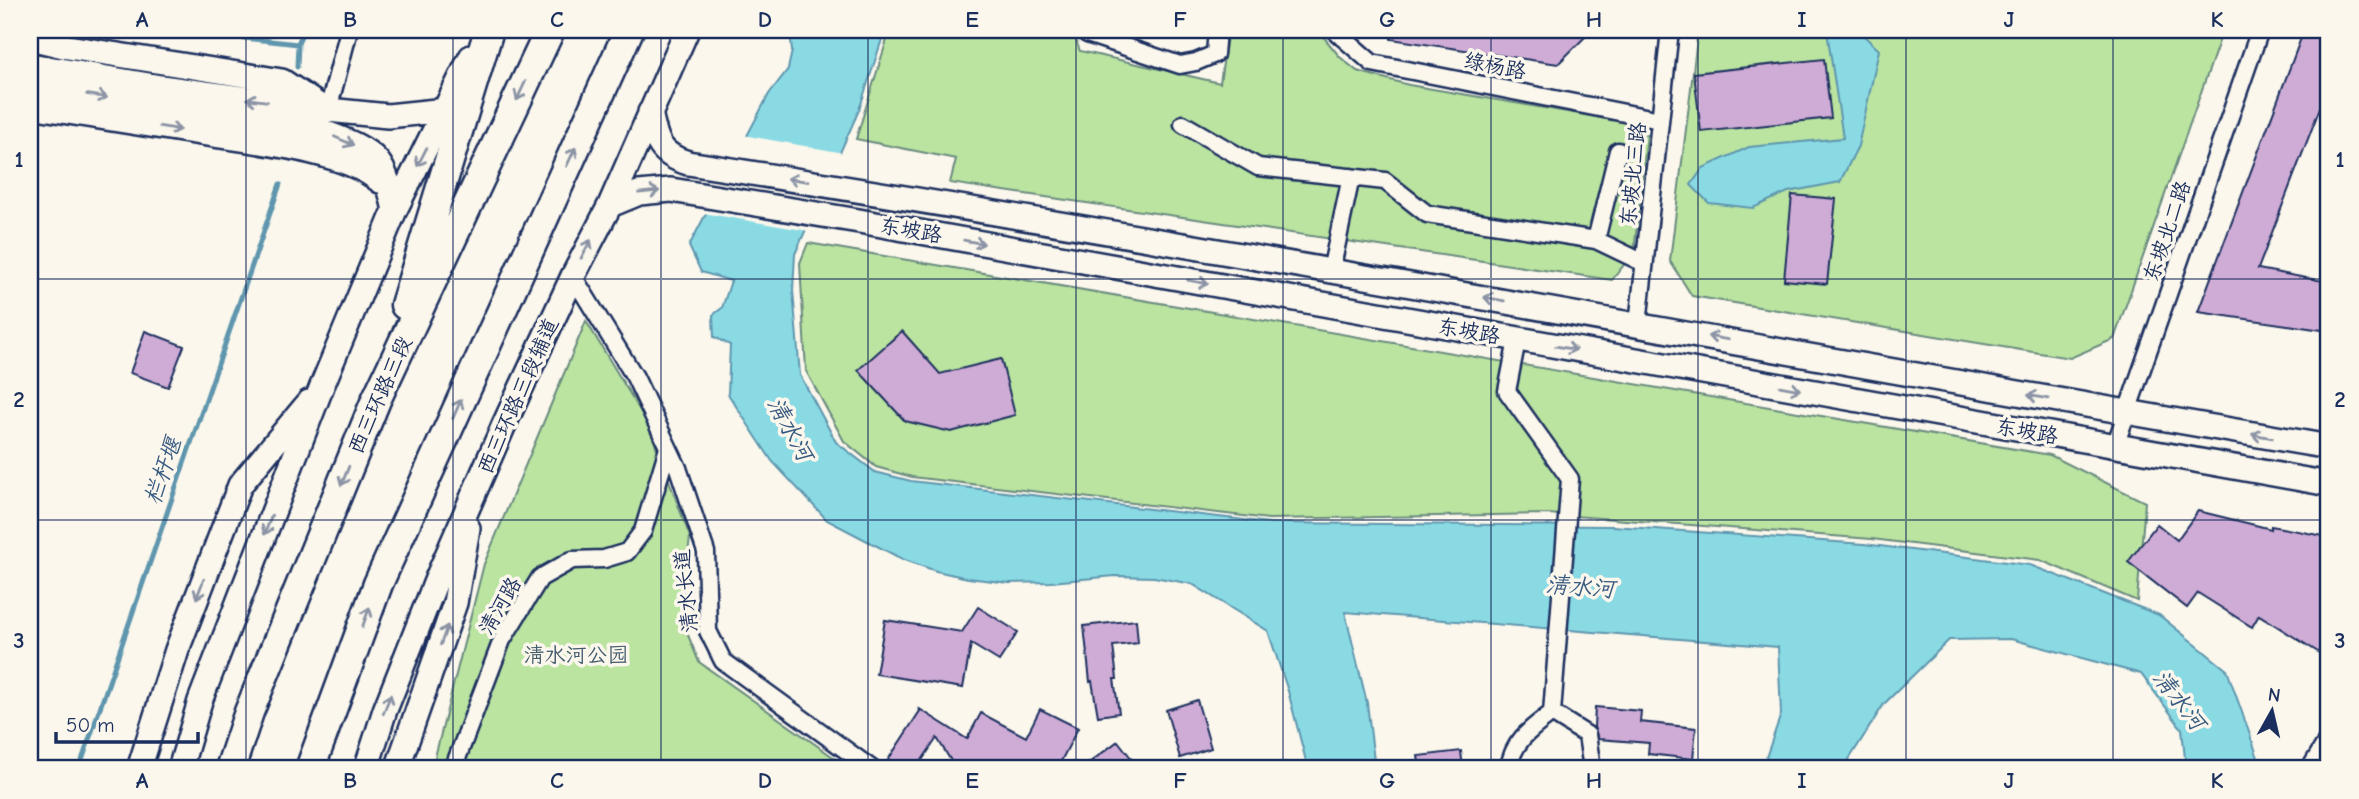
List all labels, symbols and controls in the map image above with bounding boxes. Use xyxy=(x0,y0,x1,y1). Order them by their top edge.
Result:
text: A xyxy=(136,6,149,33)
text: B xyxy=(343,6,357,33)
text: C xyxy=(550,6,564,33)
text: D xyxy=(758,6,772,33)
text: E xyxy=(965,6,979,33)
text: F xyxy=(1173,6,1187,33)
text: G xyxy=(1379,6,1395,33)
text: H xyxy=(1586,6,1602,33)
text: I xyxy=(1797,6,1807,33)
text: J xyxy=(2004,6,2015,33)
text: K xyxy=(2211,6,2224,33)
street label: 绿杨路 xyxy=(1462,48,1528,84)
one-way arrow xyxy=(514,80,527,102)
one-way arrow xyxy=(85,90,108,103)
one-way arrow xyxy=(246,93,268,106)
street label: 东坡北三路 xyxy=(1616,121,1650,227)
one-way arrow xyxy=(158,122,181,135)
one-way arrow xyxy=(333,135,354,148)
text: 1 xyxy=(14,146,24,173)
text: 1 xyxy=(2335,146,2345,173)
one-way arrow xyxy=(414,147,428,167)
one-way arrow xyxy=(565,147,579,168)
one-way arrow xyxy=(787,173,809,186)
street label: 东坡北二路 xyxy=(2139,177,2195,285)
one-way arrow xyxy=(637,185,660,198)
street label: 东坡路 xyxy=(878,213,944,247)
one-way arrow xyxy=(962,235,985,249)
one-way arrow xyxy=(580,240,594,260)
one-way arrow xyxy=(1186,276,1209,289)
one-way arrow xyxy=(1483,292,1505,305)
street label: 西三环路三段辅道 xyxy=(473,314,563,478)
street label: 东坡路 xyxy=(1436,314,1502,348)
one-way arrow xyxy=(1707,331,1730,345)
street label: 西三环路三段 xyxy=(343,333,417,457)
one-way arrow xyxy=(1554,342,1577,356)
one-way arrow xyxy=(1778,382,1801,396)
text: 2 xyxy=(13,386,25,413)
text: 2 xyxy=(2334,386,2346,413)
one-way arrow xyxy=(2027,390,2050,403)
water label: 清水河 xyxy=(761,392,820,469)
one-way arrow xyxy=(451,399,464,420)
street label: 东坡路 xyxy=(1994,414,2060,448)
one-way arrow xyxy=(2251,429,2274,442)
water label: 栏杆堰 xyxy=(139,431,188,508)
one-way arrow xyxy=(337,465,350,487)
one-way arrow xyxy=(261,514,273,536)
street label: 清水长道 xyxy=(670,548,702,634)
water label: 清水河 xyxy=(1545,571,1619,603)
street label: 清河路 xyxy=(474,573,526,639)
one-way arrow xyxy=(193,577,206,599)
one-way arrow xyxy=(360,607,373,629)
one-way arrow xyxy=(439,625,451,647)
text: 3 xyxy=(13,627,25,654)
text: 3 xyxy=(2334,627,2346,654)
park label: 清水河公园 xyxy=(524,643,629,667)
water label: 清水河 xyxy=(2147,665,2213,739)
north arrow xyxy=(2236,676,2306,746)
text: N xyxy=(2267,683,2282,707)
one-way arrow xyxy=(382,694,394,716)
scale bar xyxy=(56,701,198,745)
text: 50 m xyxy=(66,713,115,737)
text: A xyxy=(136,767,149,794)
text: B xyxy=(343,767,357,794)
text: C xyxy=(550,767,564,794)
text: D xyxy=(758,767,772,794)
text: E xyxy=(965,767,979,794)
text: F xyxy=(1173,767,1187,794)
text: G xyxy=(1379,767,1395,794)
text: H xyxy=(1586,767,1602,794)
text: I xyxy=(1797,767,1807,794)
text: J xyxy=(2004,767,2015,794)
text: K xyxy=(2211,767,2224,794)

